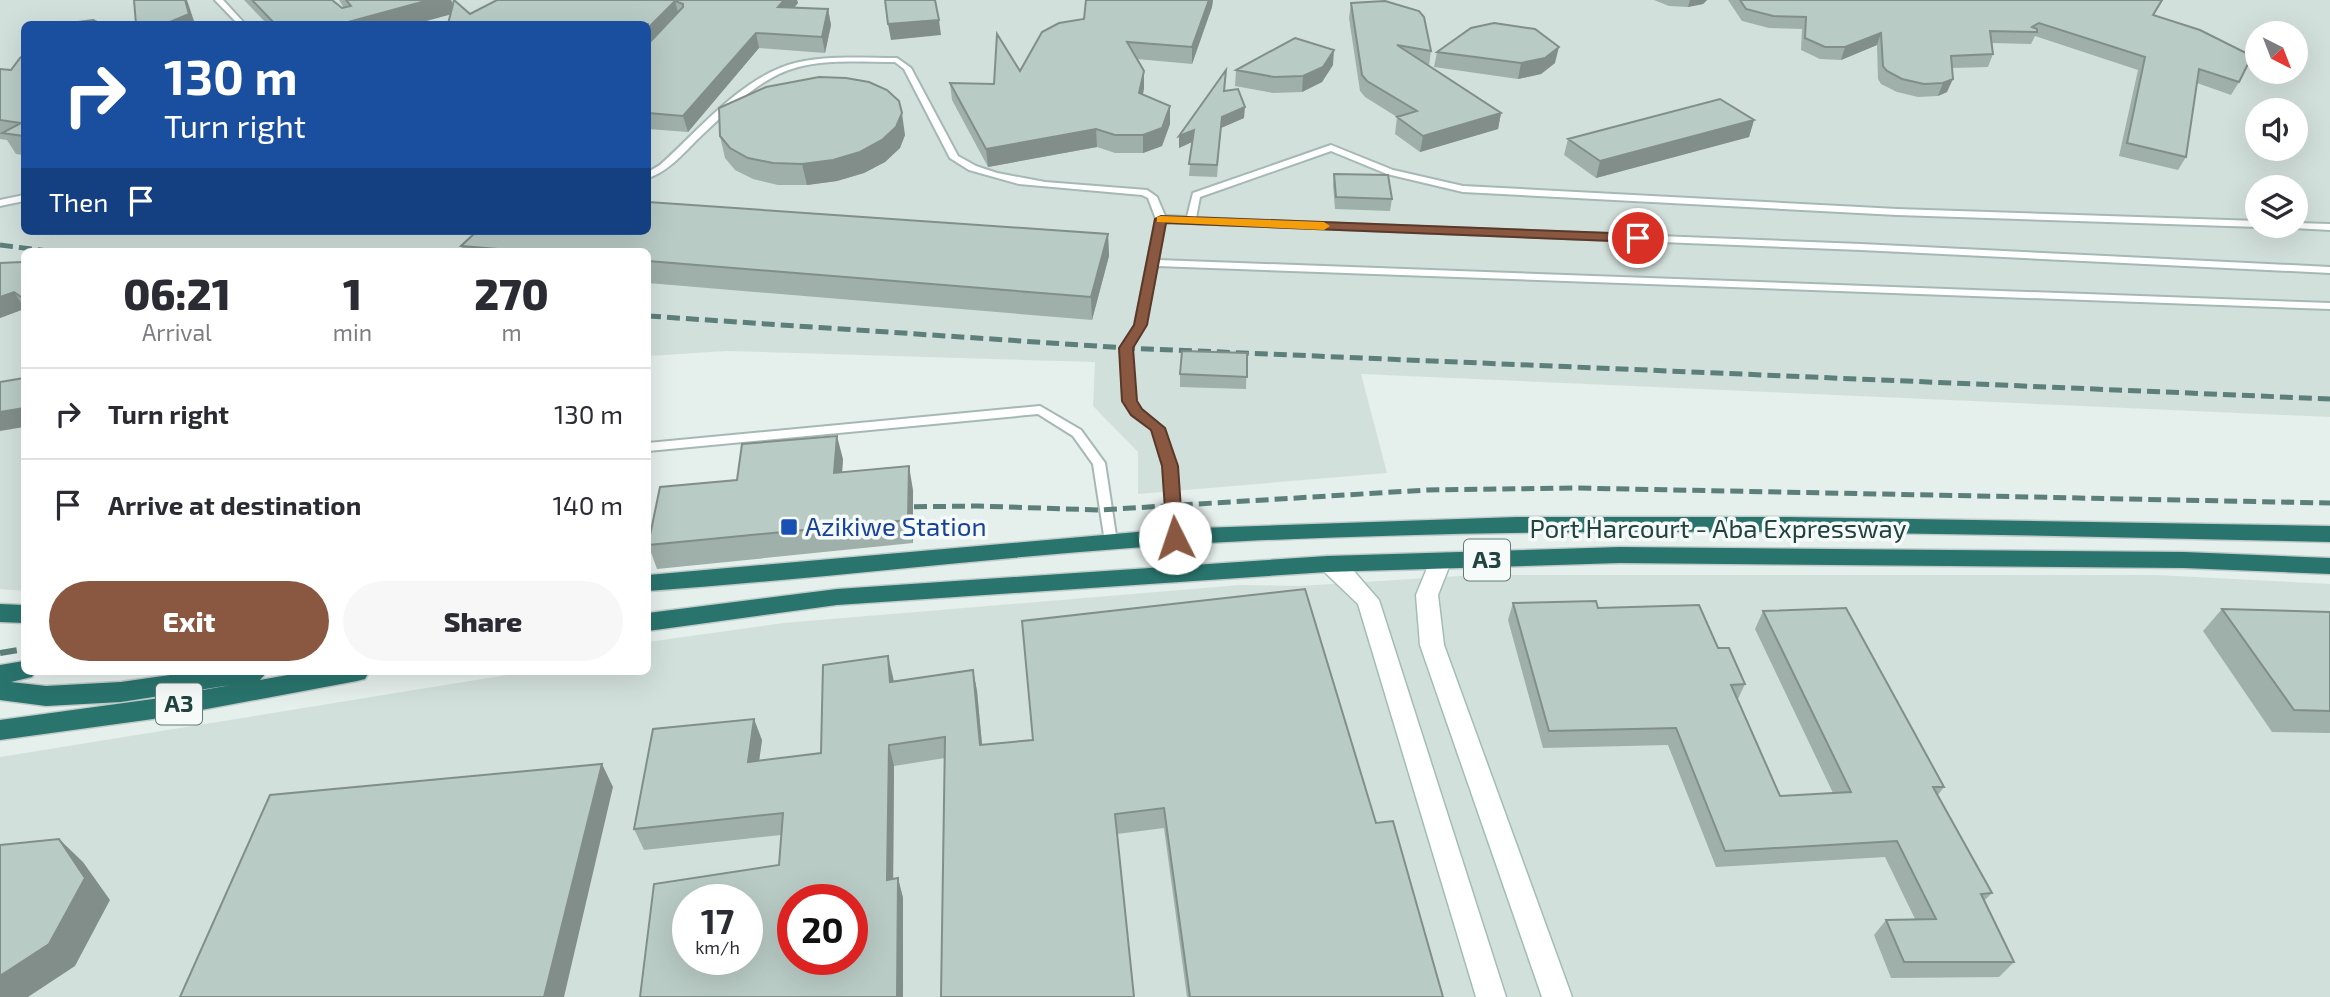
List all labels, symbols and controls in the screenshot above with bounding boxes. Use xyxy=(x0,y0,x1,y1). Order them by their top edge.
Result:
north arrow xyxy=(2245,21,2308,84)
map controls xyxy=(2245,21,2308,238)
text: 130 m xyxy=(164,46,298,105)
icon: right xyxy=(49,49,140,140)
button: sound xyxy=(2245,98,2308,161)
text: Turn right xyxy=(164,106,306,144)
button: layers xyxy=(2245,175,2308,238)
icon: arrive xyxy=(122,182,160,220)
text: Then xyxy=(49,186,108,217)
pin xyxy=(1608,208,1668,268)
icon: arrive xyxy=(1619,219,1657,257)
text: 06:21 xyxy=(123,268,231,318)
text: 1 xyxy=(343,268,362,318)
text: 270 xyxy=(474,268,549,318)
text: Arrival xyxy=(142,318,212,346)
text: min xyxy=(333,318,372,346)
text: m xyxy=(501,318,522,346)
icon: right xyxy=(49,395,87,433)
text: Turn right xyxy=(108,398,229,429)
text: 130 m xyxy=(554,398,623,429)
icon: arrive xyxy=(49,486,87,524)
text: Arrive at destination xyxy=(108,489,361,520)
text: 140 m xyxy=(552,489,623,520)
position arrow xyxy=(1138,501,1212,575)
place label: Azikiwe Station xyxy=(805,510,987,541)
street label: Port Harcourt - Aba Expressway xyxy=(1529,512,1907,543)
marker: Azikiwe Station xyxy=(779,517,799,537)
road number: A3 xyxy=(1464,540,1510,580)
button: Exit xyxy=(49,581,329,661)
button: Share xyxy=(343,581,623,661)
road number: A3 xyxy=(156,684,202,724)
speed limit sign: 20 xyxy=(777,884,868,975)
text: 17 xyxy=(701,899,734,941)
text: km/h xyxy=(695,936,740,958)

